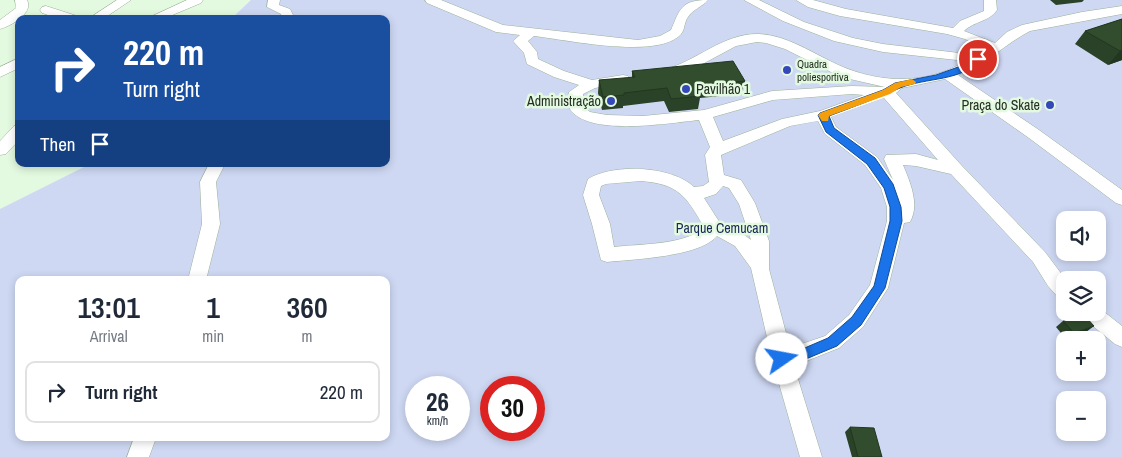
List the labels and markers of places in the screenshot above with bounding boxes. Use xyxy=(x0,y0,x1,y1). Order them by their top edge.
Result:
pin xyxy=(957,38,999,80)
place label: Quadra poliesportiva xyxy=(797,57,849,84)
marker: Quadra poliesportiva xyxy=(781,64,793,76)
place label: Pavilhão 1 xyxy=(696,80,751,98)
marker: Pavilhão 1 xyxy=(680,83,692,95)
place label: Administração xyxy=(526,92,601,110)
marker: Administração xyxy=(605,95,617,107)
place label: Praça do Skate xyxy=(962,96,1040,114)
marker: Praça do Skate xyxy=(1044,99,1056,111)

